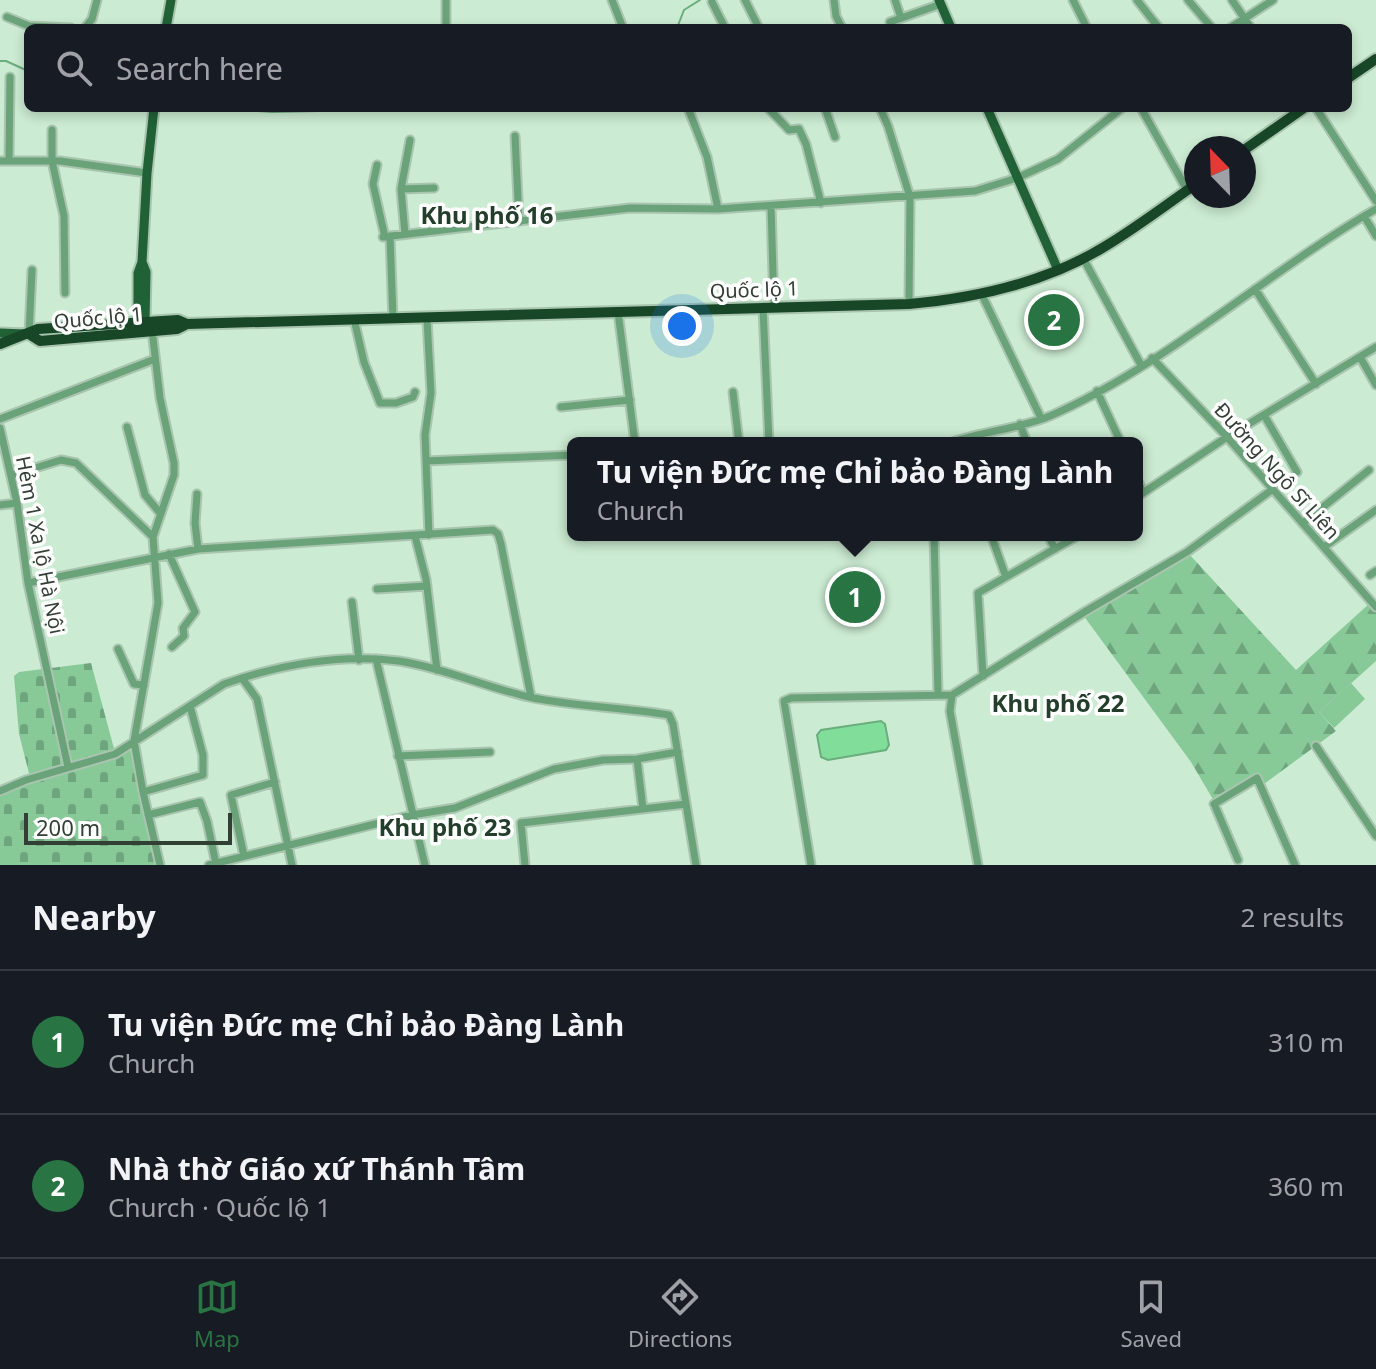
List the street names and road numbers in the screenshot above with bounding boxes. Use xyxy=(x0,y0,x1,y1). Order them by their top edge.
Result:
street label: Quốc lộ 1 xyxy=(709,274,799,305)
street label: Quốc lộ 1 xyxy=(53,300,143,335)
street label: Đường Ngô Sĩ Liên xyxy=(1209,396,1346,545)
street label: Hẻm 1 Xa lộ Hà Nội xyxy=(10,454,71,636)

